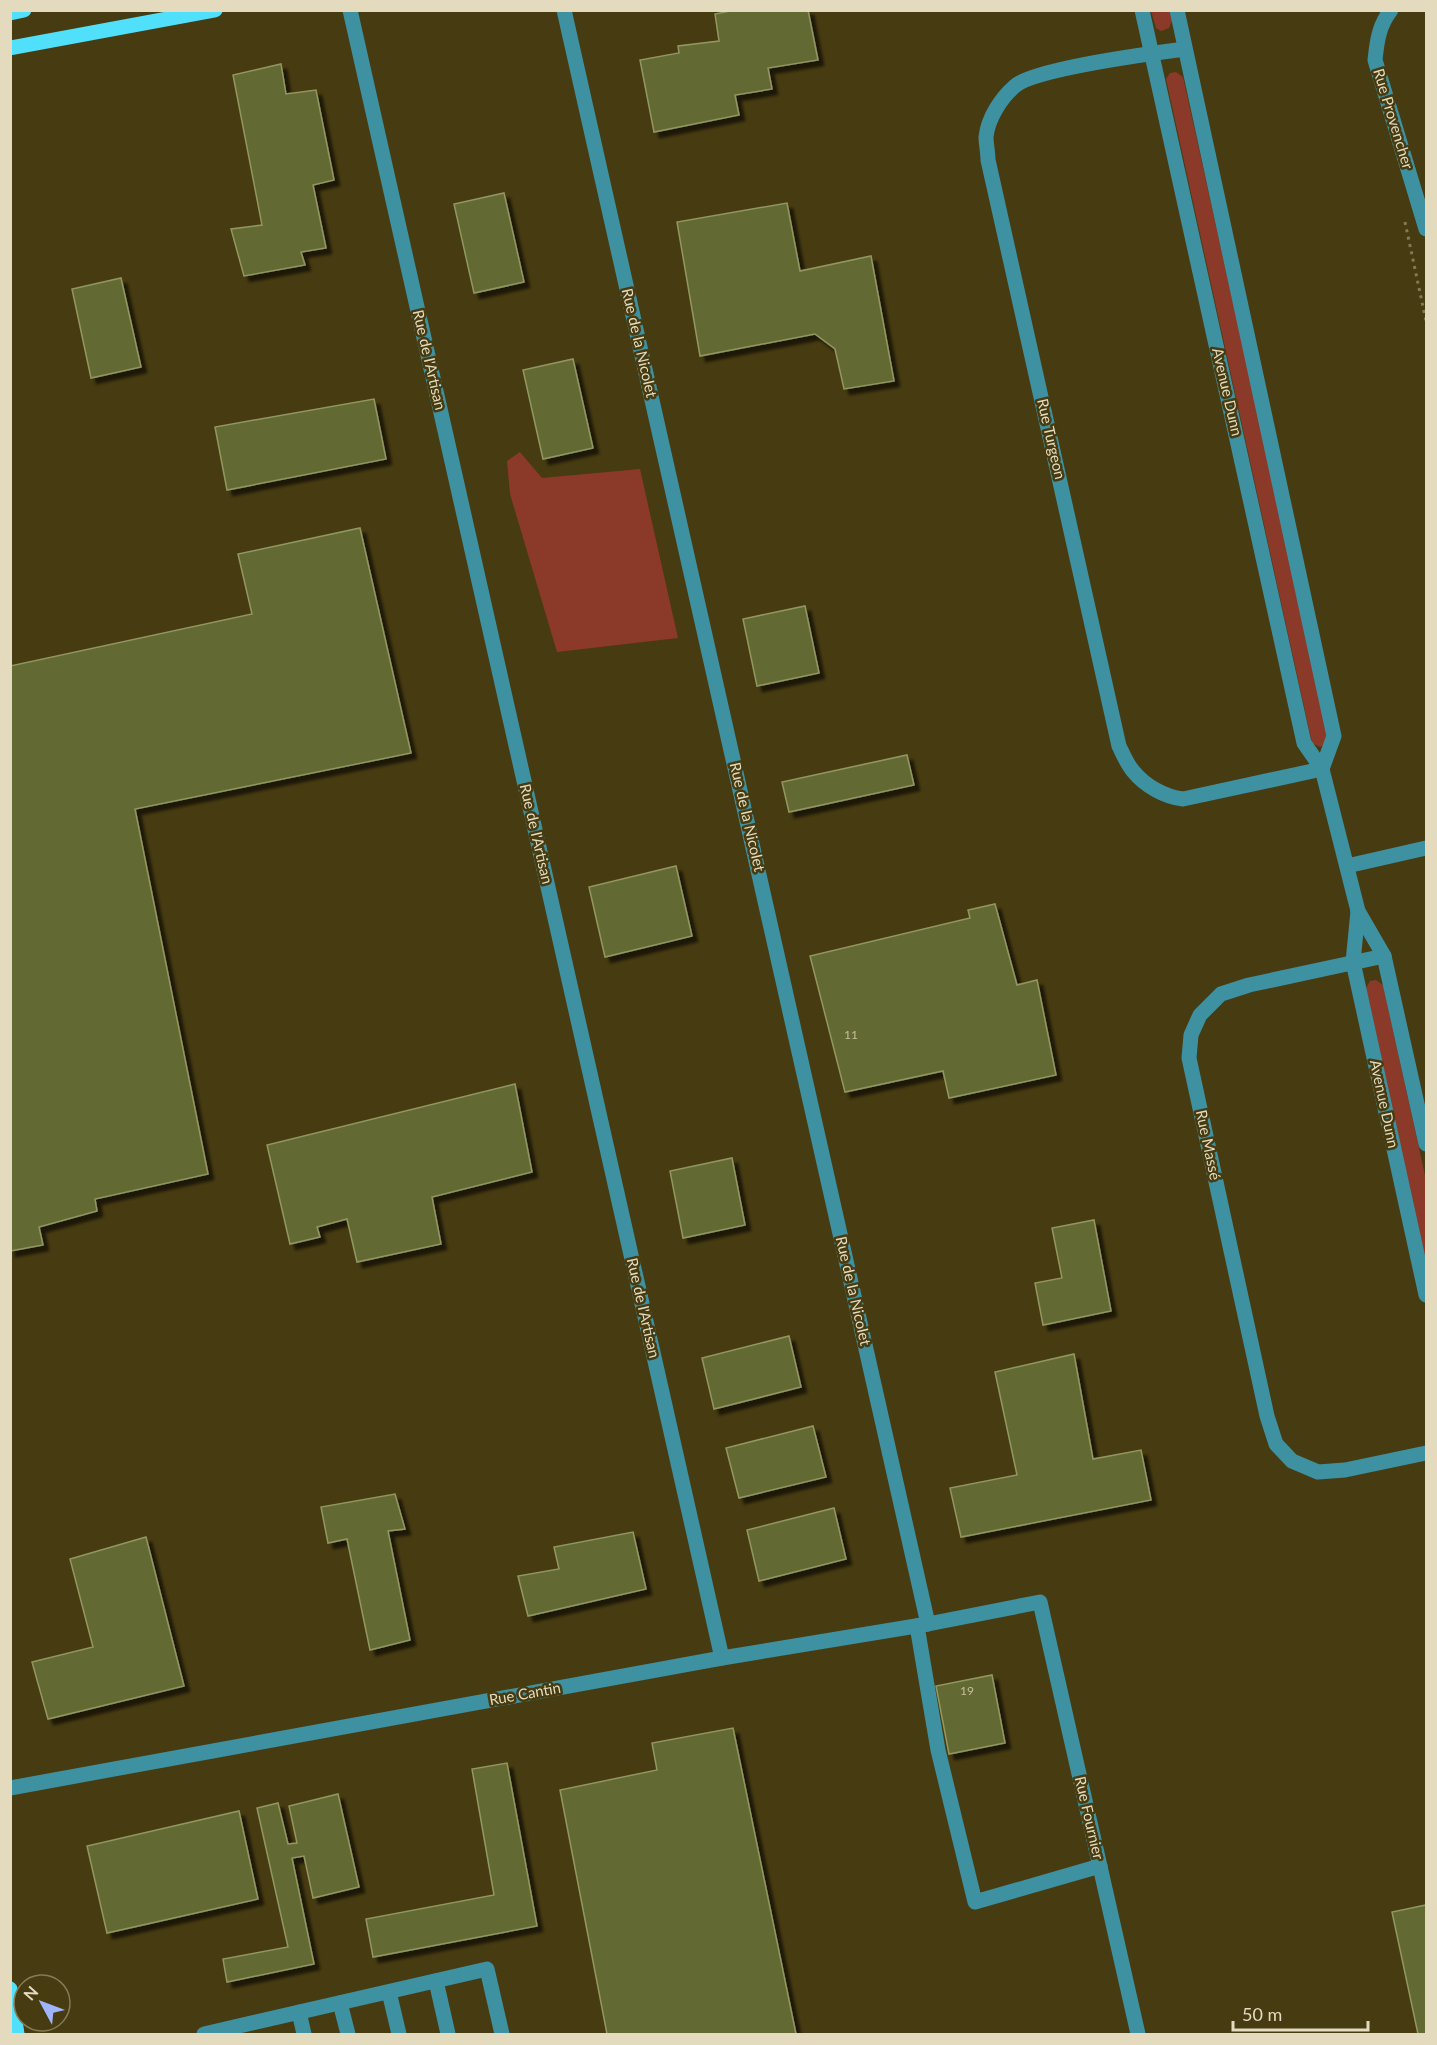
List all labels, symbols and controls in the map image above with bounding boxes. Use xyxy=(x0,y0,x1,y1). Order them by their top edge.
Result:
street label: Rue Provencher xyxy=(1370,66,1418,172)
street label: Rue de la Nicolet xyxy=(619,286,661,400)
street label: Rue de l'Artisan xyxy=(410,308,450,412)
street label: Avenue Dunn xyxy=(1209,346,1247,438)
street label: Rue Turgeon xyxy=(1034,397,1070,481)
street label: Rue de la Nicolet xyxy=(727,760,769,874)
street label: Rue de l'Artisan xyxy=(517,782,557,886)
house number: 11 xyxy=(844,1027,858,1042)
street label: Avenue Dunn xyxy=(1367,1058,1403,1150)
street label: Rue Massé xyxy=(1193,1108,1225,1182)
street label: Rue de la Nicolet xyxy=(833,1234,875,1348)
street label: Rue de l'Artisan xyxy=(624,1256,664,1360)
street label: Rue Cantin xyxy=(488,1678,562,1708)
house number: 19 xyxy=(960,1683,974,1698)
street label: Rue Fournier xyxy=(1072,1774,1108,1862)
north arrow xyxy=(12,1973,72,2033)
text: N xyxy=(19,1982,42,2004)
scale bar xyxy=(1233,1994,1368,2032)
text: 50 m xyxy=(1242,2003,1282,2025)

